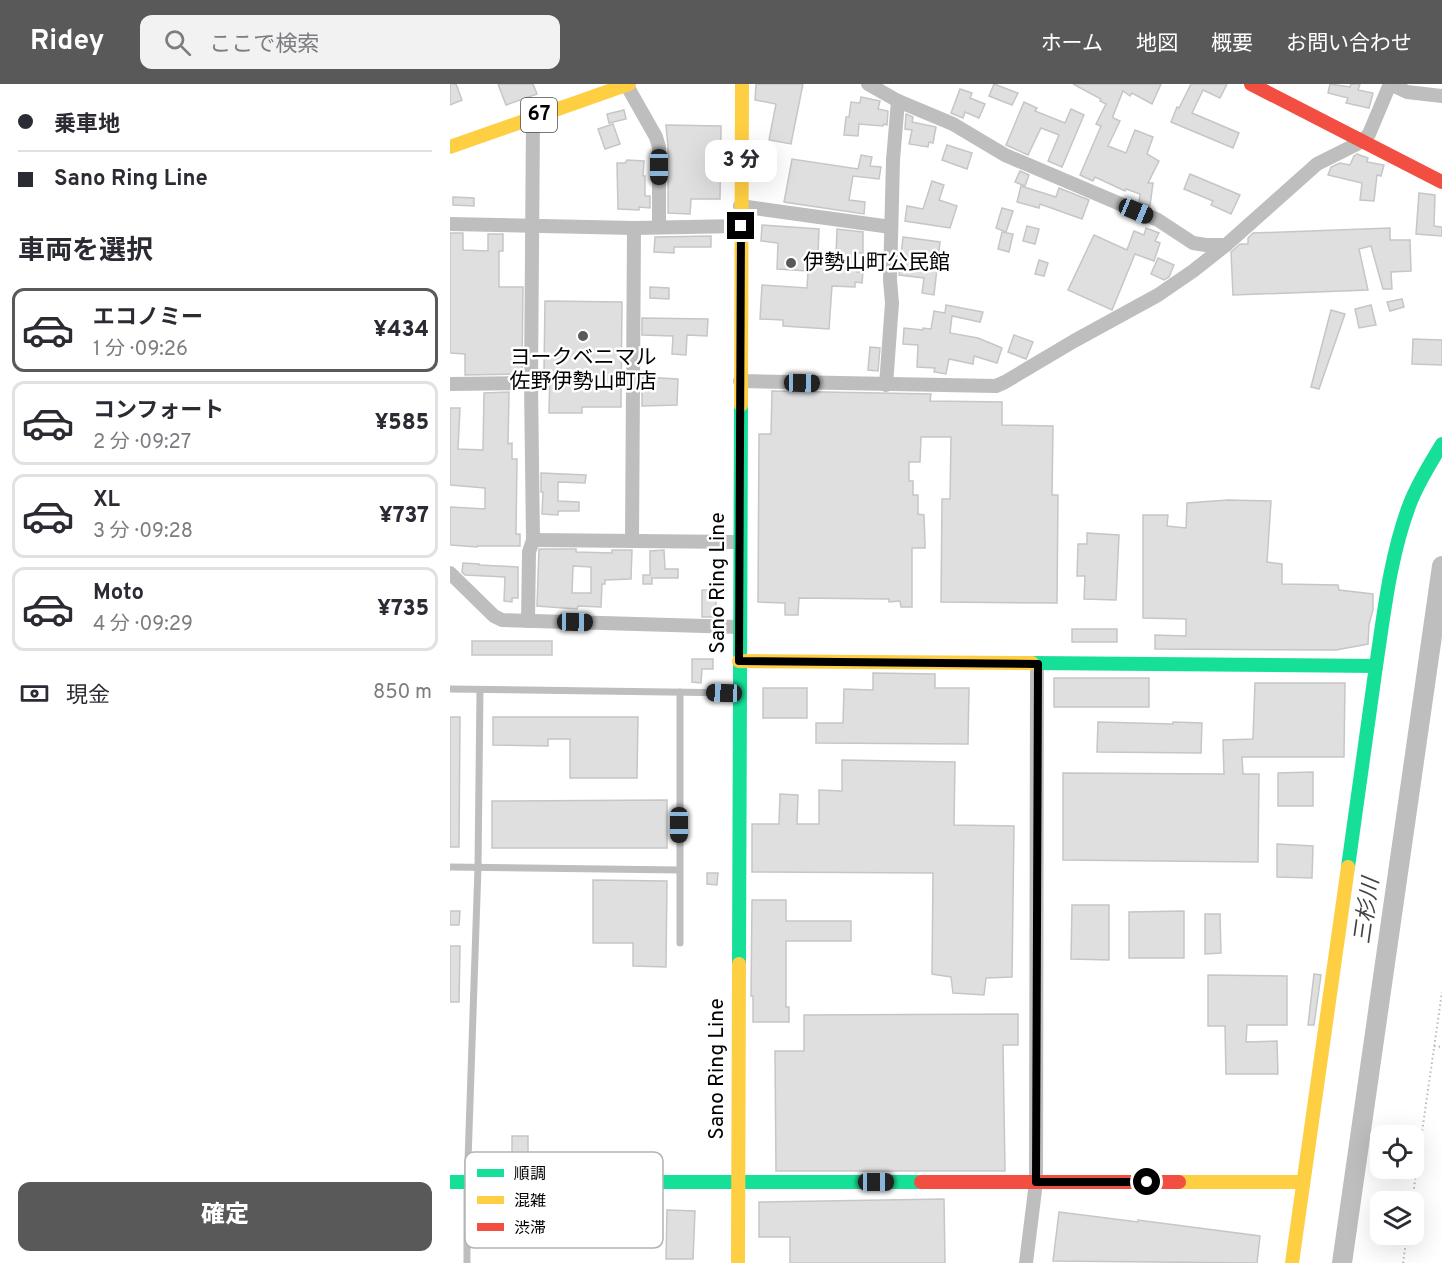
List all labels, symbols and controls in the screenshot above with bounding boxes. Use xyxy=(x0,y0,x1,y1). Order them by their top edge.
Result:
search box xyxy=(140,15,560,69)
text: Ridey xyxy=(30,24,104,60)
icon: search xyxy=(161,26,194,59)
text: ホーム xyxy=(1041,31,1103,58)
text: 地図 xyxy=(1136,31,1178,58)
text: 概要 xyxy=(1211,31,1253,58)
text: お問い合わせ xyxy=(1286,31,1412,58)
text: ここで検索 xyxy=(209,32,319,59)
road number: 67 xyxy=(521,98,557,132)
text: 乗車地 xyxy=(54,112,120,139)
callout: 3 分 xyxy=(705,139,777,181)
text: 3 分 xyxy=(722,148,760,174)
car xyxy=(650,149,668,185)
text: Sano Ring Line xyxy=(54,166,208,193)
car xyxy=(1116,196,1156,226)
route end xyxy=(727,212,754,239)
text: 車両を選択 xyxy=(18,235,153,269)
place label: 伊勢山町公民館 xyxy=(803,250,950,277)
marker: 伊勢山町公民館 xyxy=(784,256,798,270)
icon: car xyxy=(21,303,75,357)
text: エコノミー xyxy=(93,305,203,332)
text: ¥434 xyxy=(374,317,429,344)
marker: ヨークベニマル 佐野伊勢山町店 xyxy=(576,329,590,343)
text: 1 分 · 09:26 xyxy=(93,337,188,363)
place label: ヨークベニマル 佐野伊勢山町店 xyxy=(510,345,657,396)
car xyxy=(784,374,820,392)
icon: car xyxy=(21,396,75,450)
text: コンフォート xyxy=(93,398,224,425)
text: ¥585 xyxy=(375,410,429,437)
text: 2 分 · 09:27 xyxy=(93,430,191,456)
text: XL xyxy=(93,487,120,514)
icon: car xyxy=(21,489,75,543)
text: ¥737 xyxy=(379,503,429,530)
street label: Sano Ring Line xyxy=(705,512,732,654)
text: 3 分 · 09:28 xyxy=(93,519,193,545)
text: Moto xyxy=(93,580,144,607)
icon: car xyxy=(21,582,75,636)
text: ¥735 xyxy=(377,596,429,623)
text: 4 分 · 09:29 xyxy=(93,612,193,638)
car xyxy=(557,613,593,631)
icon: cash xyxy=(18,677,51,710)
text: 850 m xyxy=(373,680,432,706)
text: 現金 xyxy=(66,683,110,710)
car xyxy=(706,683,742,703)
car xyxy=(670,807,688,843)
water label: 三杉川 xyxy=(1350,874,1386,946)
street label: Sano Ring Line xyxy=(704,998,731,1140)
map controls xyxy=(1370,1125,1424,1245)
button: locate xyxy=(1370,1125,1424,1179)
legend xyxy=(465,1152,663,1248)
text: 順調 xyxy=(514,1165,546,1185)
route start xyxy=(1133,1168,1160,1195)
car xyxy=(858,1173,894,1191)
button: 確定 xyxy=(18,1182,432,1251)
button: layers xyxy=(1370,1191,1424,1245)
text: 混雑 xyxy=(514,1192,546,1212)
text: 渋滞 xyxy=(514,1219,546,1239)

